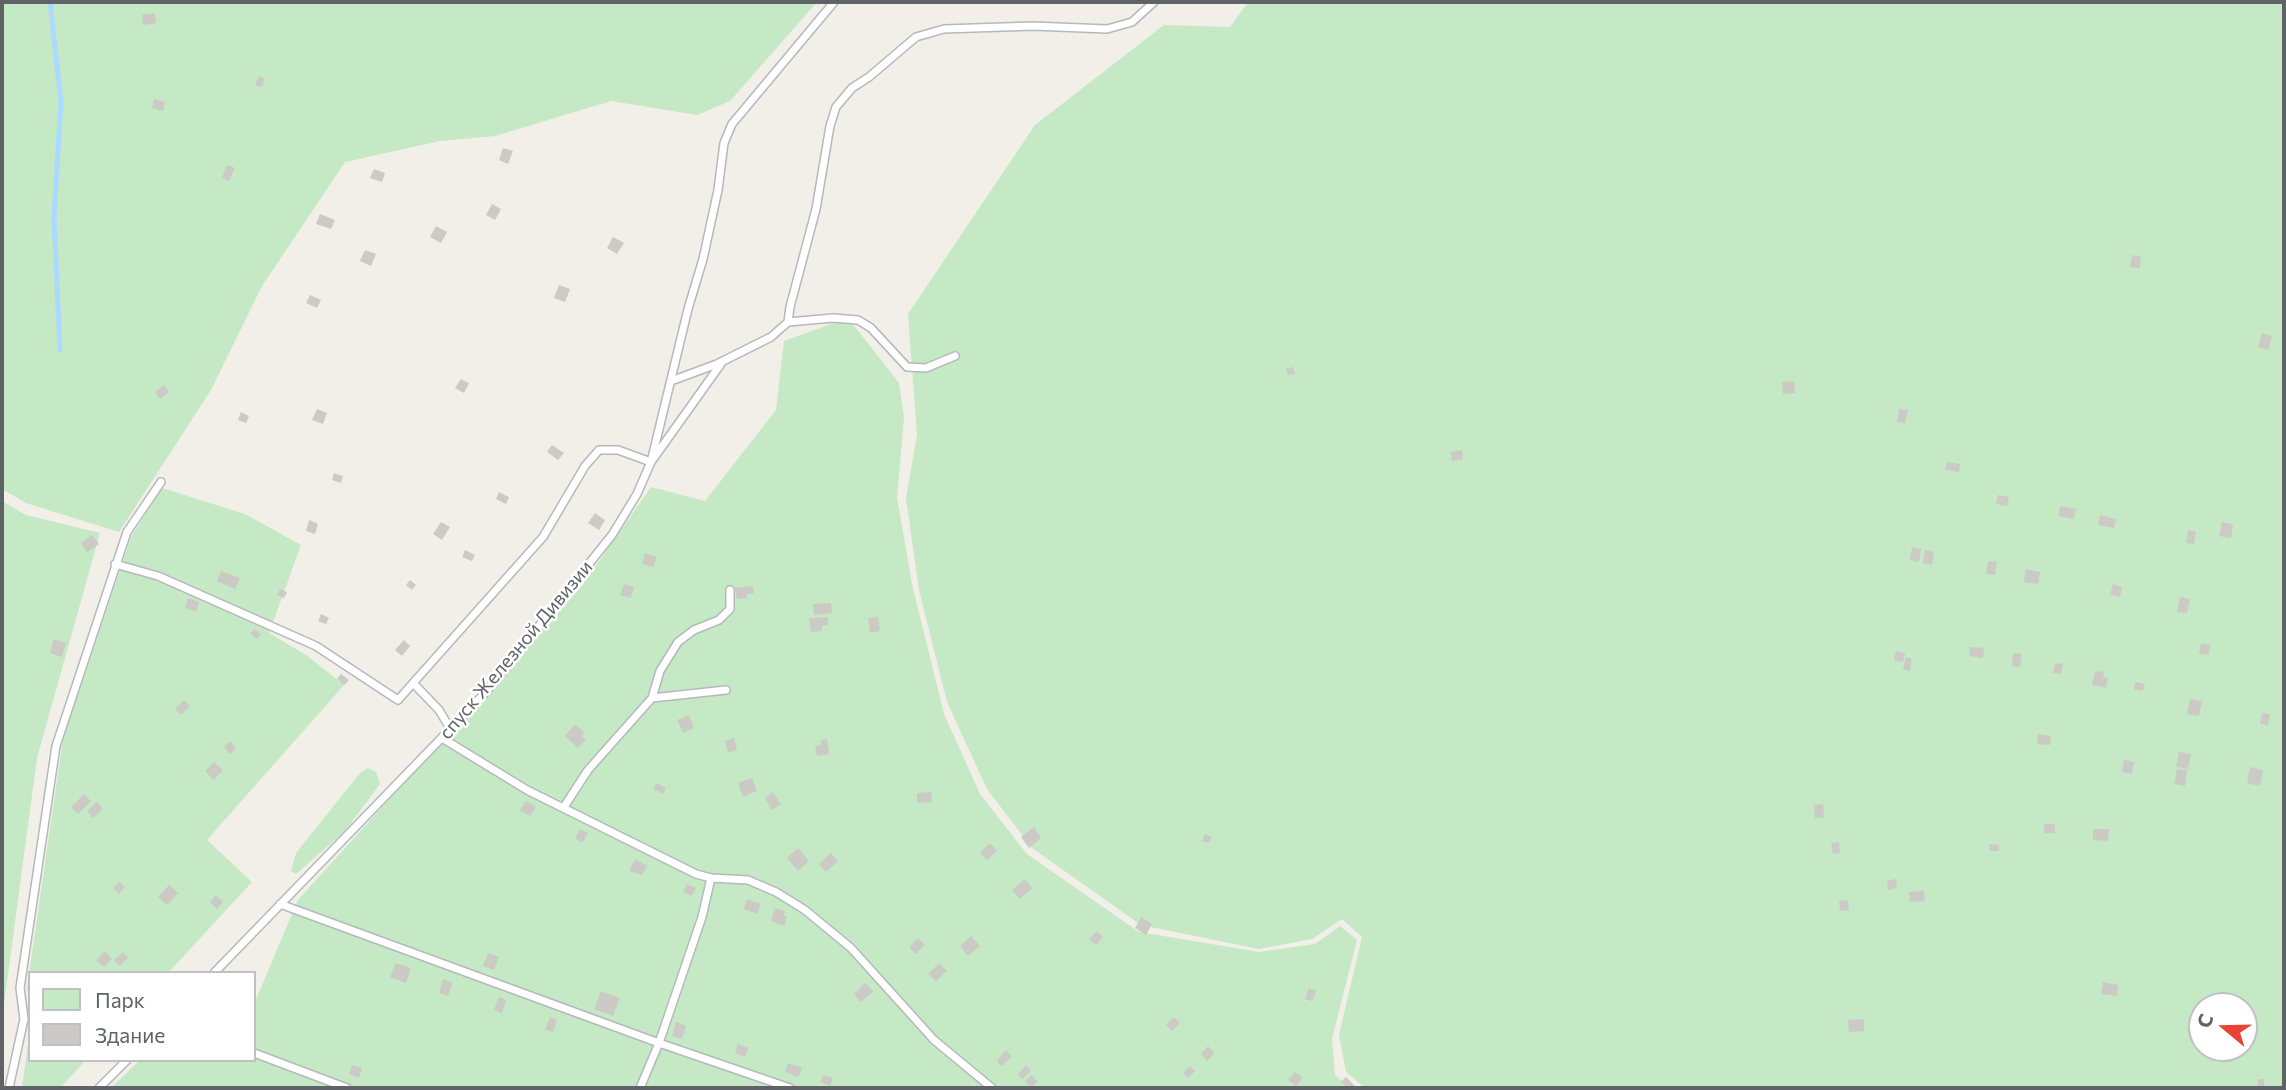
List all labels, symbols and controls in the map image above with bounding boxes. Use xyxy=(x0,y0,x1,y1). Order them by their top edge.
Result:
street label: спуск Железной Дивизии xyxy=(434,556,598,744)
legend xyxy=(28,971,256,1062)
text: Парк xyxy=(95,987,145,1012)
north arrow xyxy=(2188,992,2258,1062)
text: С xyxy=(2192,1011,2218,1031)
text: Здание xyxy=(95,1022,165,1047)

